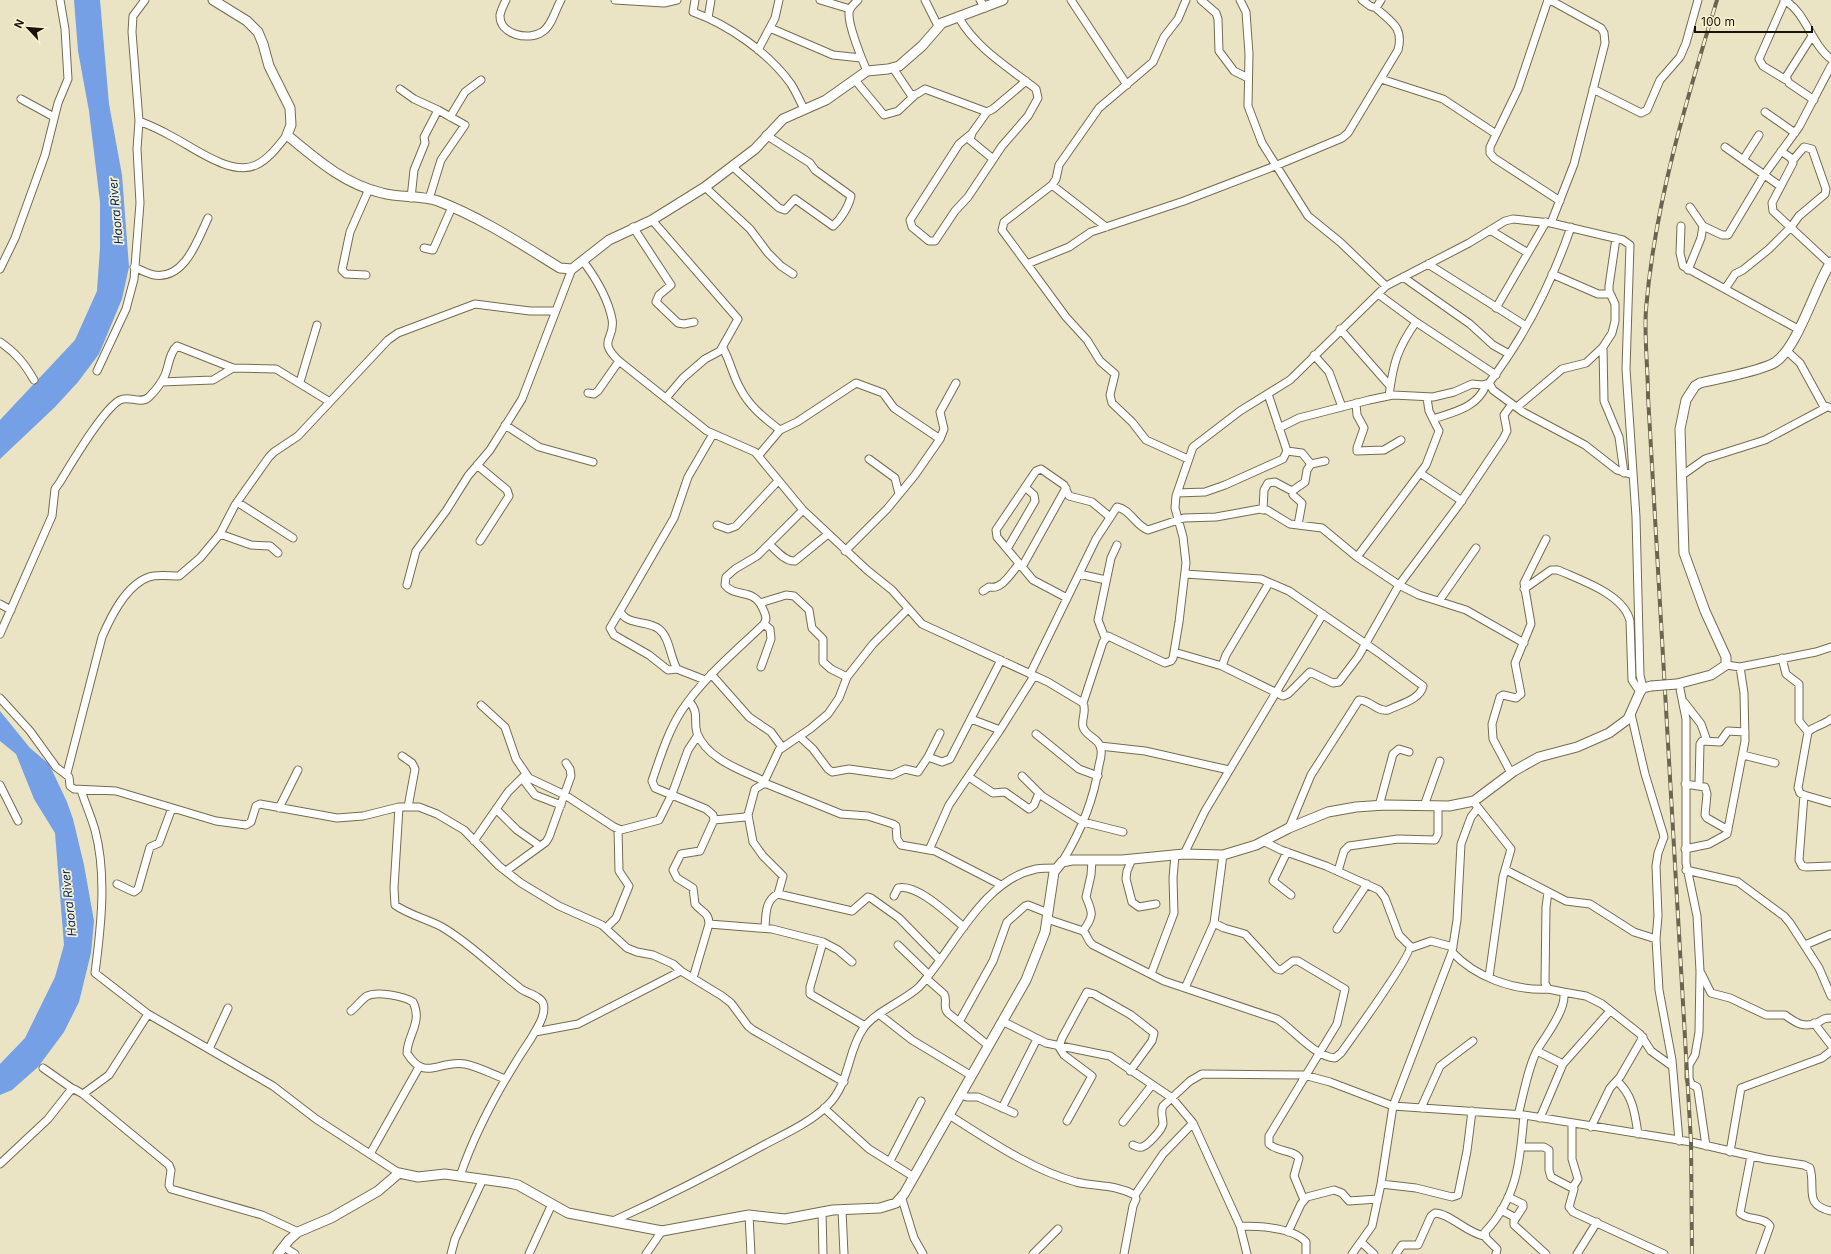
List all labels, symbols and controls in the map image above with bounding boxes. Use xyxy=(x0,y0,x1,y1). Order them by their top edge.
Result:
north arrow xyxy=(8,8,48,48)
scale bar xyxy=(1695,8,1812,34)
text: 100 m xyxy=(1701,14,1735,29)
text: N xyxy=(11,17,27,30)
water label: Haora River xyxy=(105,176,126,245)
water label: Haora River xyxy=(57,868,79,937)

